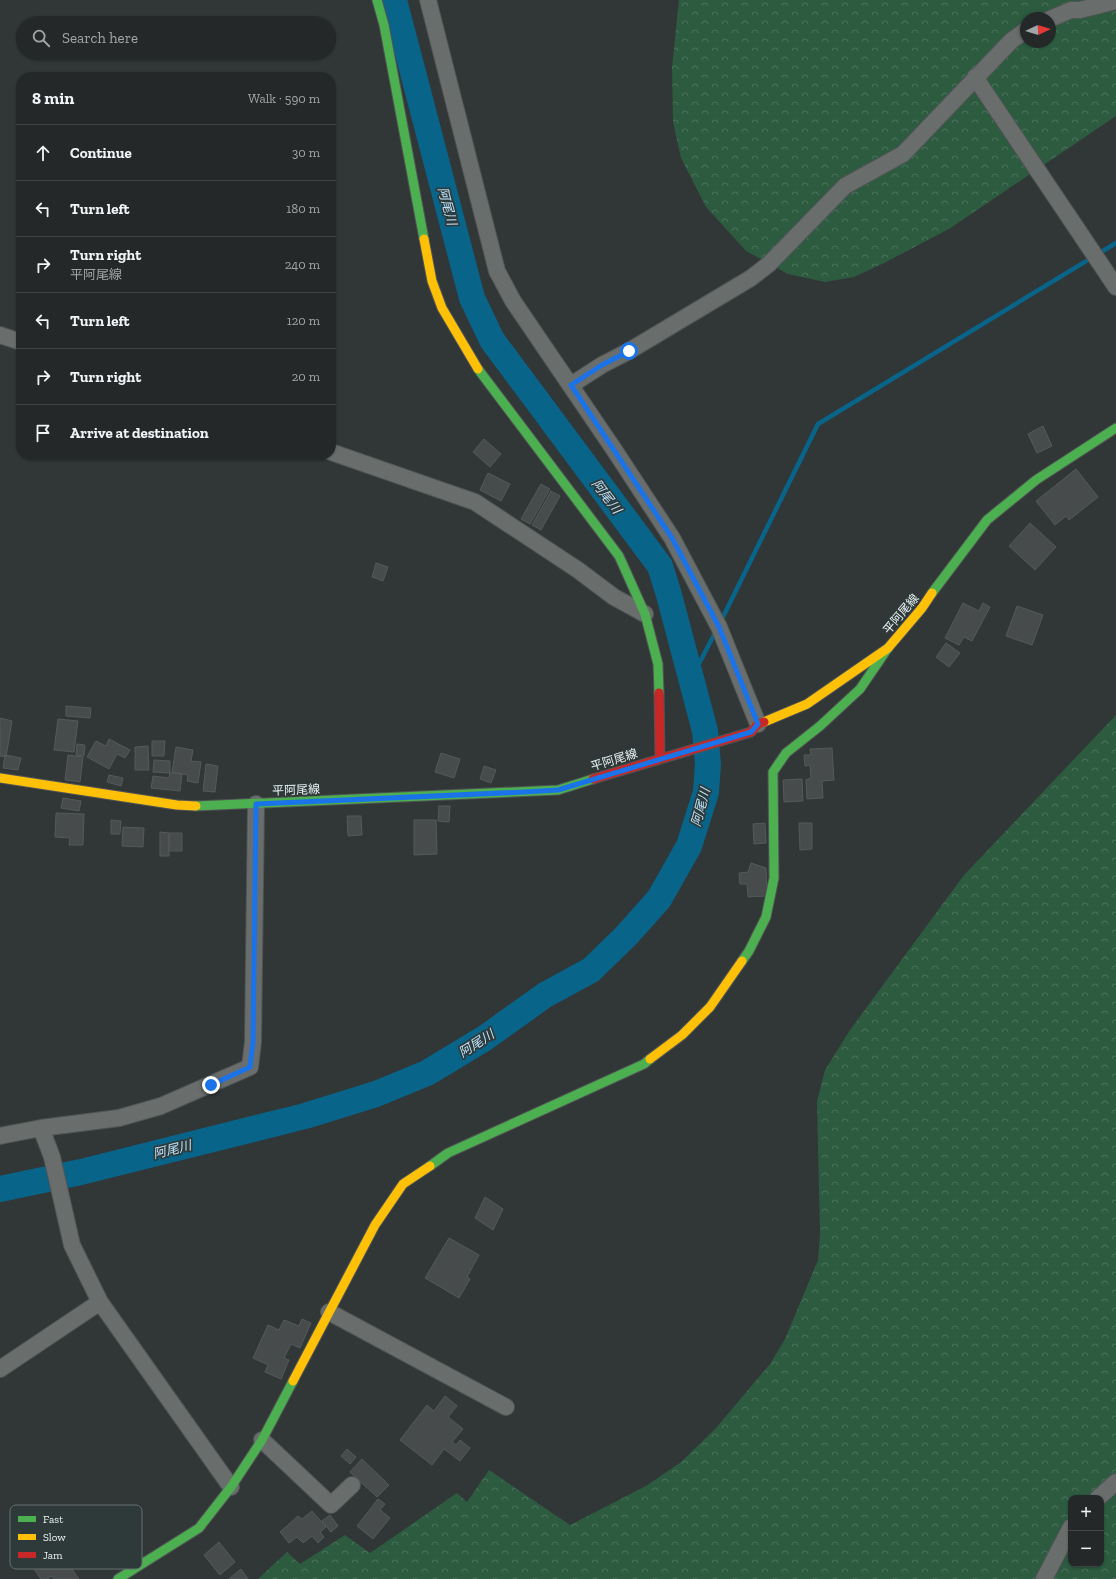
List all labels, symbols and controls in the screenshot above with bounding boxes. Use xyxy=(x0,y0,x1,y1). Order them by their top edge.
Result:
north arrow xyxy=(1020,12,1056,48)
search box xyxy=(16,16,336,60)
icon: search xyxy=(30,27,52,49)
text: Search here xyxy=(62,29,138,47)
text: 8 min xyxy=(32,88,74,108)
text: Walk · 590 m xyxy=(248,91,320,106)
icon: ahead xyxy=(32,142,54,164)
text: Continue xyxy=(70,144,132,162)
text: 30 m xyxy=(292,145,320,160)
water label: 阿尾川 xyxy=(435,185,460,229)
icon: left xyxy=(32,198,54,220)
text: Turn left xyxy=(70,200,130,218)
text: 180 m xyxy=(286,201,320,216)
text: Turn right xyxy=(70,246,141,264)
icon: right xyxy=(32,254,54,276)
text: 240 m xyxy=(285,257,320,272)
text: 平阿尾線 xyxy=(70,267,122,282)
icon: left xyxy=(32,310,54,332)
text: Turn left xyxy=(70,312,130,330)
text: 120 m xyxy=(287,313,320,328)
route start xyxy=(620,342,638,360)
icon: right xyxy=(32,366,54,388)
text: Turn right xyxy=(70,368,141,386)
text: 20 m xyxy=(292,369,320,384)
icon: arrive xyxy=(32,422,54,444)
text: Arrive at destination xyxy=(70,424,209,442)
water label: 阿尾川 xyxy=(589,476,626,518)
street label: 平阿尾線 xyxy=(880,591,922,637)
street label: 平阿尾線 xyxy=(589,746,639,774)
street label: 平阿尾線 xyxy=(272,782,320,798)
water label: 阿尾川 xyxy=(688,784,713,828)
water label: 阿尾川 xyxy=(456,1025,498,1060)
route end xyxy=(202,1076,220,1094)
water label: 阿尾川 xyxy=(151,1137,195,1161)
map controls xyxy=(1068,1495,1104,1567)
button: + xyxy=(1068,1495,1104,1531)
legend xyxy=(10,1505,142,1569)
text: Fast xyxy=(43,1513,64,1526)
text: Slow xyxy=(43,1531,66,1544)
button: − xyxy=(1068,1531,1104,1567)
text: Jam xyxy=(43,1549,63,1562)

